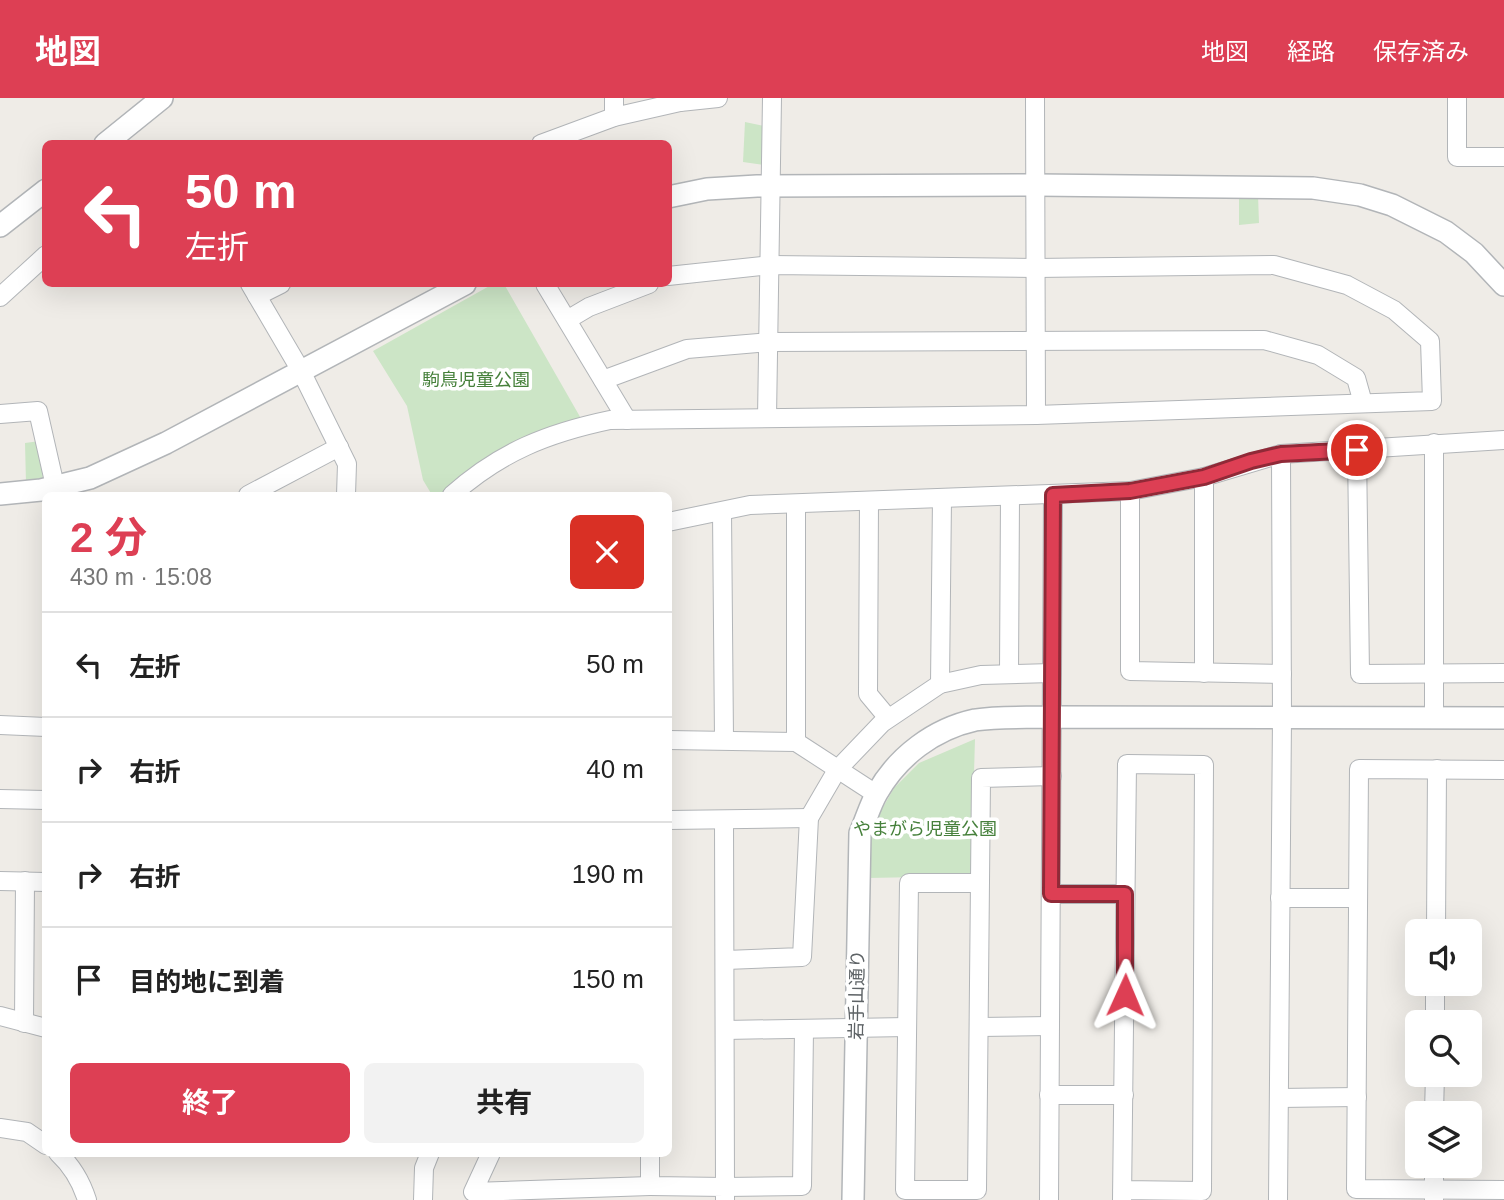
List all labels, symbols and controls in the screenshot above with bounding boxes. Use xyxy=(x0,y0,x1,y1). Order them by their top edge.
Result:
text: 地図 xyxy=(35,33,101,70)
text: 地図 xyxy=(1201,38,1249,65)
text: 経路 xyxy=(1287,38,1335,65)
text: 保存済み xyxy=(1373,38,1469,65)
text: 50 m xyxy=(185,164,297,218)
icon: left xyxy=(70,168,161,259)
text: 左折 xyxy=(185,229,249,265)
park label: 駒鳥児童公園 xyxy=(422,370,530,390)
pin xyxy=(1327,420,1387,480)
icon: arrive xyxy=(1338,431,1376,469)
text: 2 分 xyxy=(70,514,147,561)
button: close xyxy=(570,515,644,589)
text: 430 m · 15:08 xyxy=(70,564,212,590)
icon: left xyxy=(70,646,108,684)
text: 50 m xyxy=(586,649,644,679)
text: 左折 xyxy=(129,652,181,682)
icon: right xyxy=(70,751,108,789)
text: 40 m xyxy=(586,754,644,784)
text: 右折 xyxy=(129,757,181,787)
park label: やまがら児童公園 xyxy=(853,819,997,839)
icon: right xyxy=(70,856,108,894)
text: 190 m xyxy=(572,859,644,889)
text: 右折 xyxy=(129,862,181,892)
map controls xyxy=(1405,919,1482,1178)
button: sound xyxy=(1405,919,1482,996)
street label: 岩手山通り xyxy=(846,950,868,1040)
position arrow xyxy=(1088,958,1162,1032)
icon: arrive xyxy=(70,961,108,999)
text: 150 m xyxy=(572,964,644,994)
text: 目的地に到着 xyxy=(129,967,285,997)
button: search xyxy=(1405,1010,1482,1087)
button: 終了 xyxy=(70,1063,350,1143)
button: 共有 xyxy=(364,1063,644,1143)
button: layers xyxy=(1405,1101,1482,1178)

